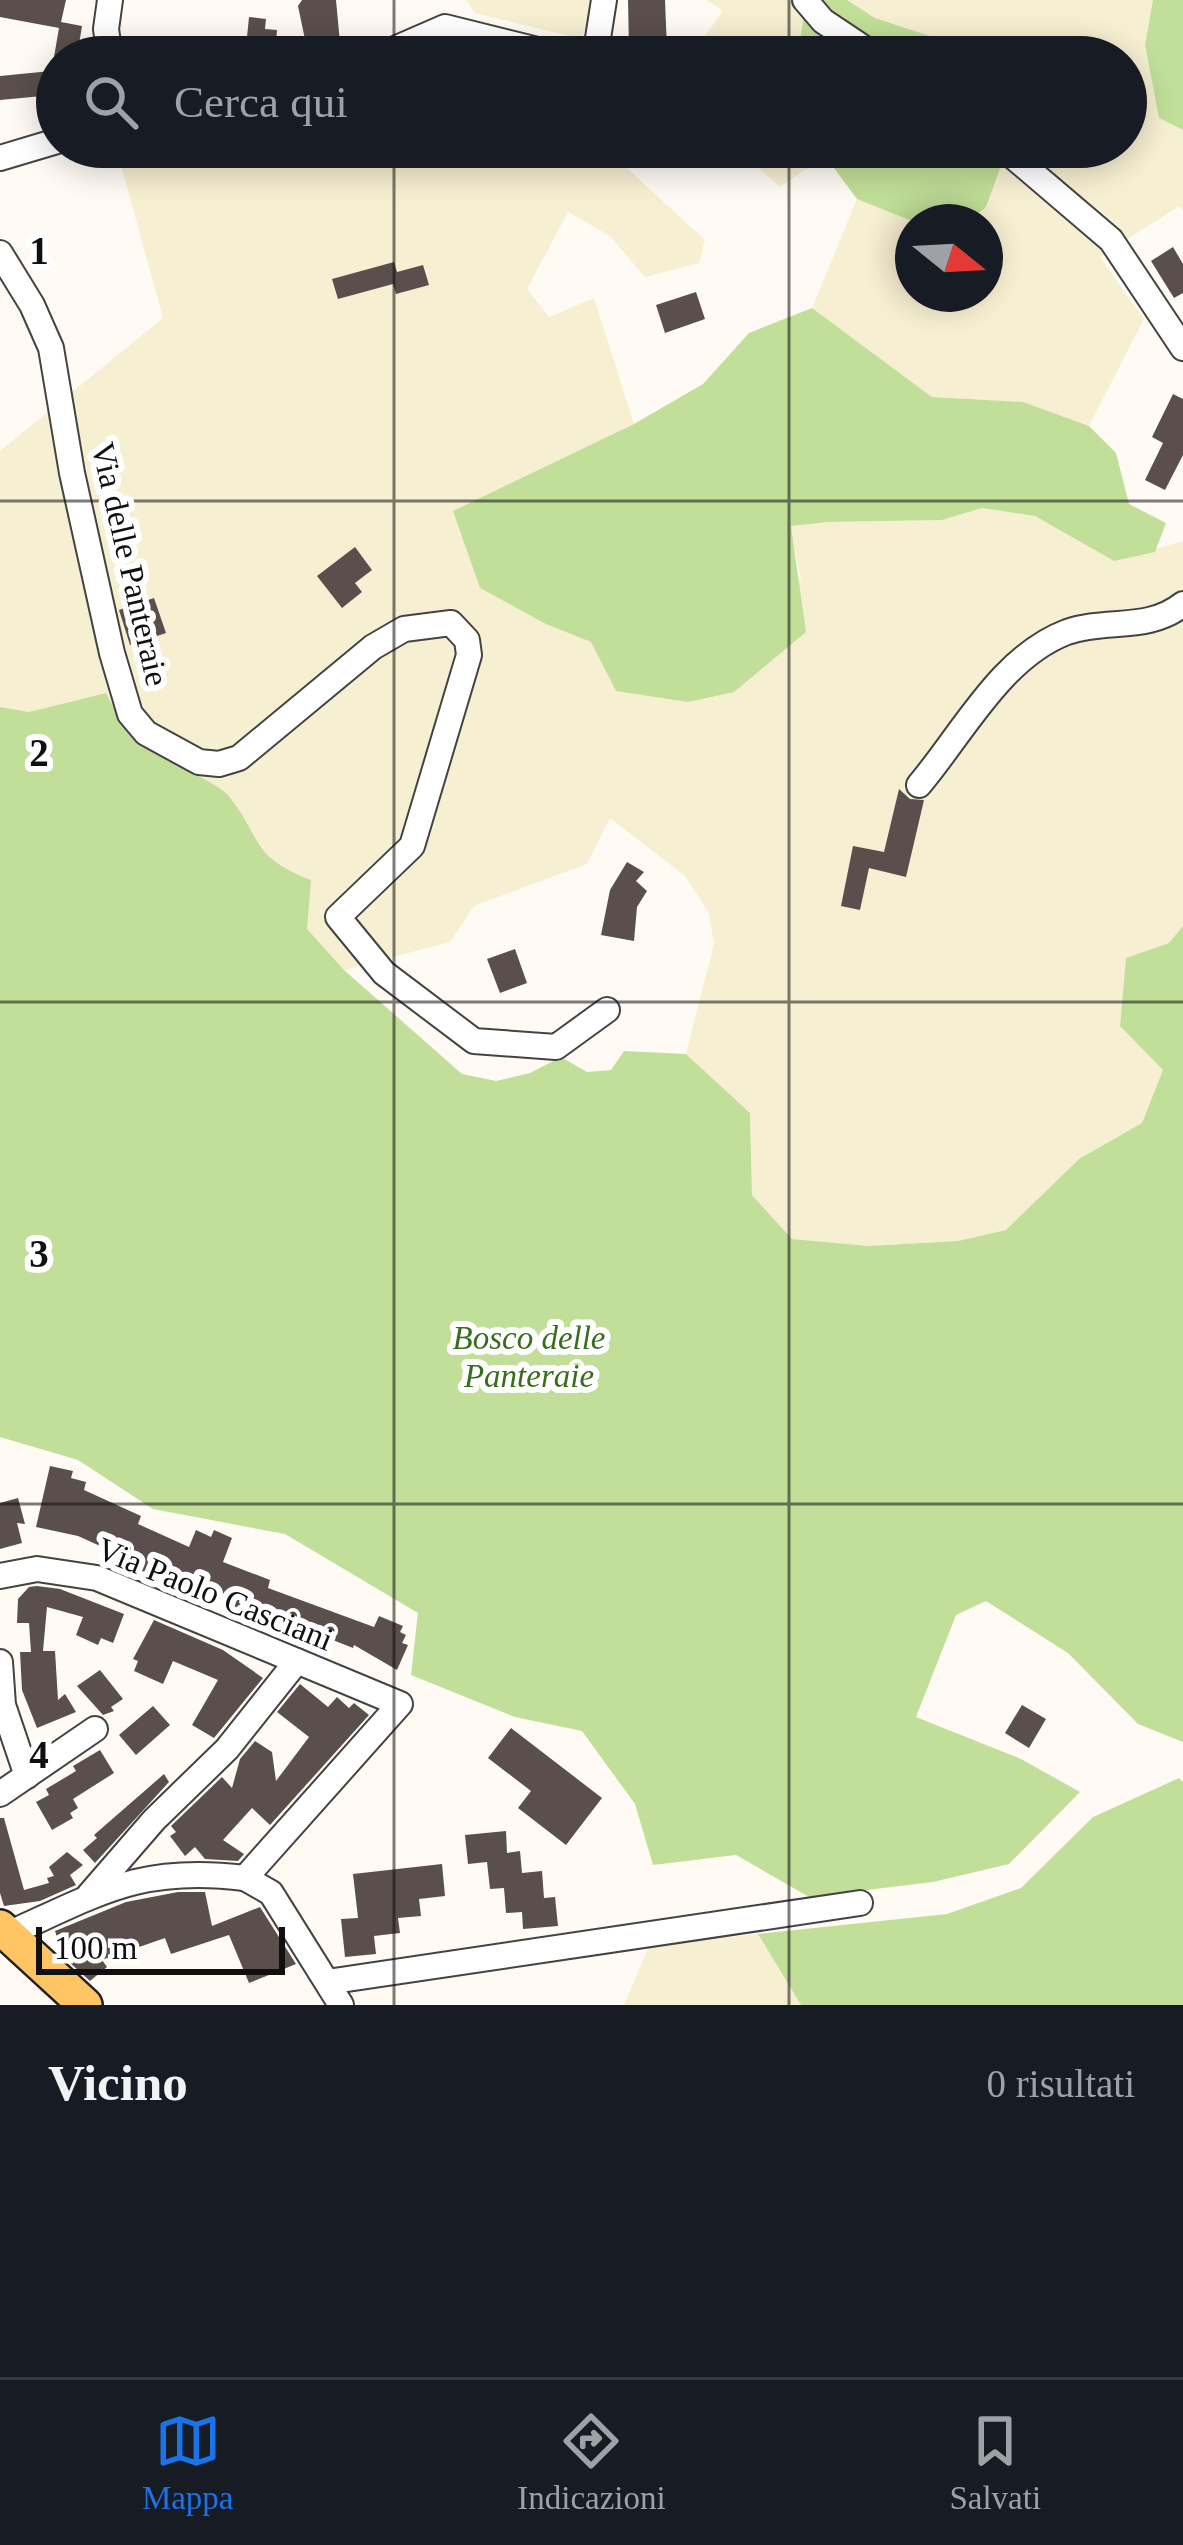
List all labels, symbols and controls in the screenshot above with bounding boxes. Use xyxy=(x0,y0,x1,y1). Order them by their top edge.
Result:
search box xyxy=(36,36,1147,168)
icon: search xyxy=(78,69,144,135)
text: Cerca qui xyxy=(174,77,348,127)
north arrow xyxy=(895,204,1003,312)
text: 1 xyxy=(29,229,49,272)
street label: Via delle Panteraie xyxy=(84,439,176,689)
text: 2 xyxy=(29,731,49,774)
text: 3 xyxy=(29,1232,49,1275)
park label: Bosco delle Panteraie xyxy=(452,1320,606,1394)
street label: Via Paolo Casciani xyxy=(92,1530,338,1658)
text: 4 xyxy=(29,1733,49,1776)
scale bar xyxy=(36,1921,285,1974)
text: 100 m xyxy=(54,1930,137,1966)
text: Vicino xyxy=(48,2055,188,2111)
text: 0 risultati xyxy=(987,2062,1135,2105)
tab: Mappa xyxy=(142,2408,234,2517)
tab: Indicazioni xyxy=(517,2408,666,2517)
tab: Salvati xyxy=(949,2408,1041,2517)

